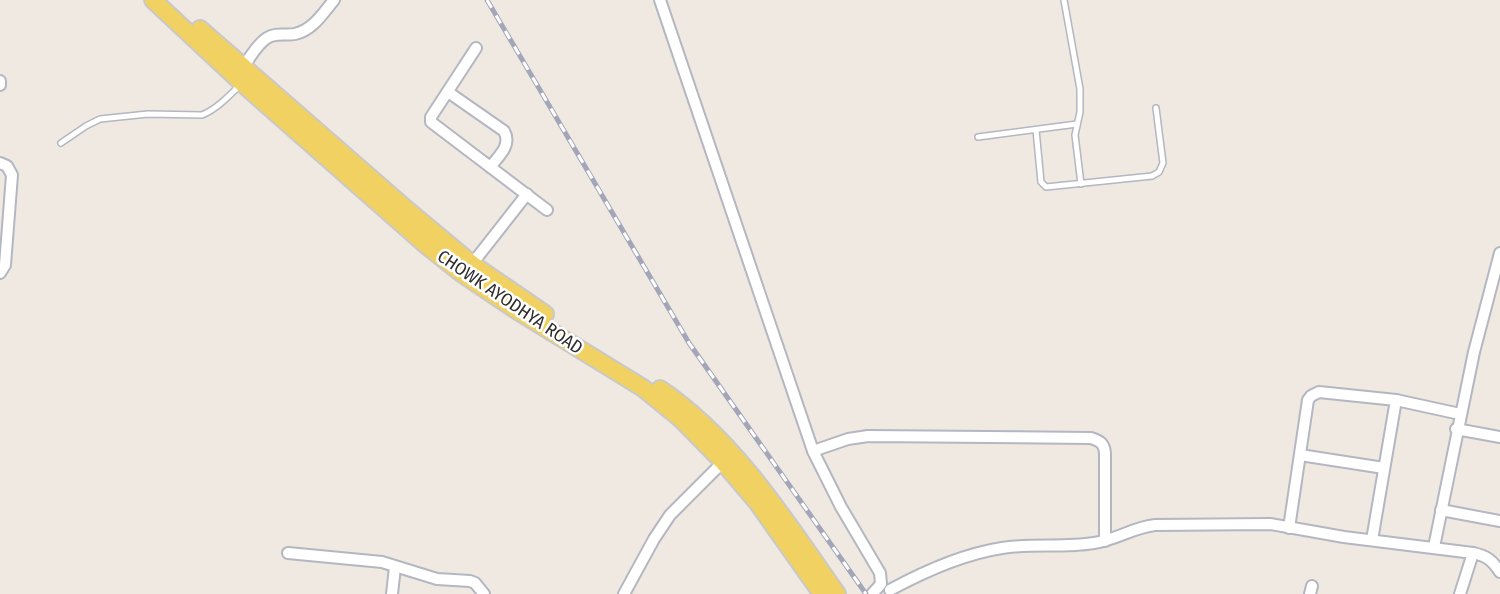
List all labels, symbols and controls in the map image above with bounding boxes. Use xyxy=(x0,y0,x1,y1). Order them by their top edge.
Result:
street label: CHOWK AYODHYA ROAD xyxy=(433,245,587,359)

